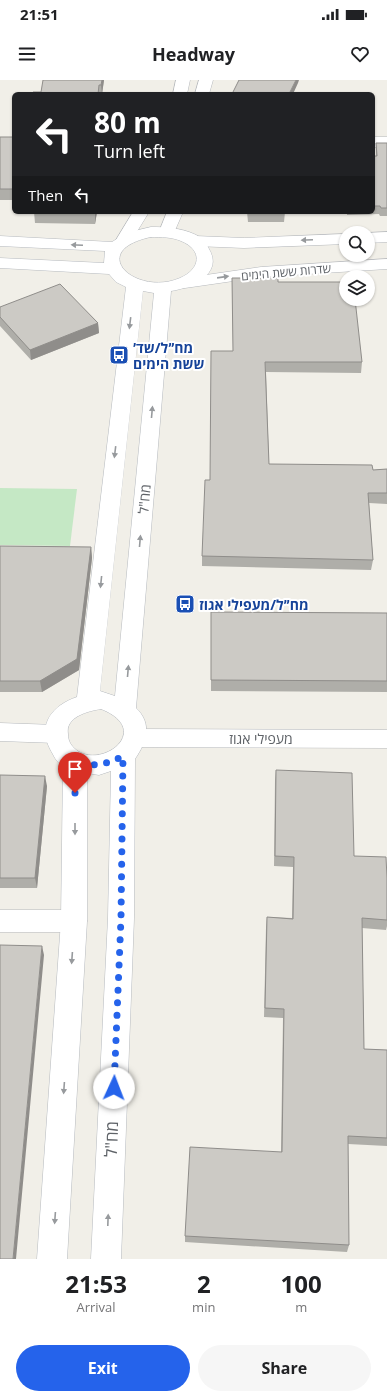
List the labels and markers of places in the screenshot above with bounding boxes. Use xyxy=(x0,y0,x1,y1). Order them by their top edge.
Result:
place label: מח״ל/שד׳ ששת הימים xyxy=(133,338,205,373)
bus stop icon: מח״ל/שד׳ ששת הימים xyxy=(108,344,130,366)
bus stop icon: מח״ל/מעפילי אגוז xyxy=(174,593,196,615)
place label: מח״ל/מעפילי אגוז xyxy=(199,595,309,614)
pin xyxy=(58,752,92,793)

